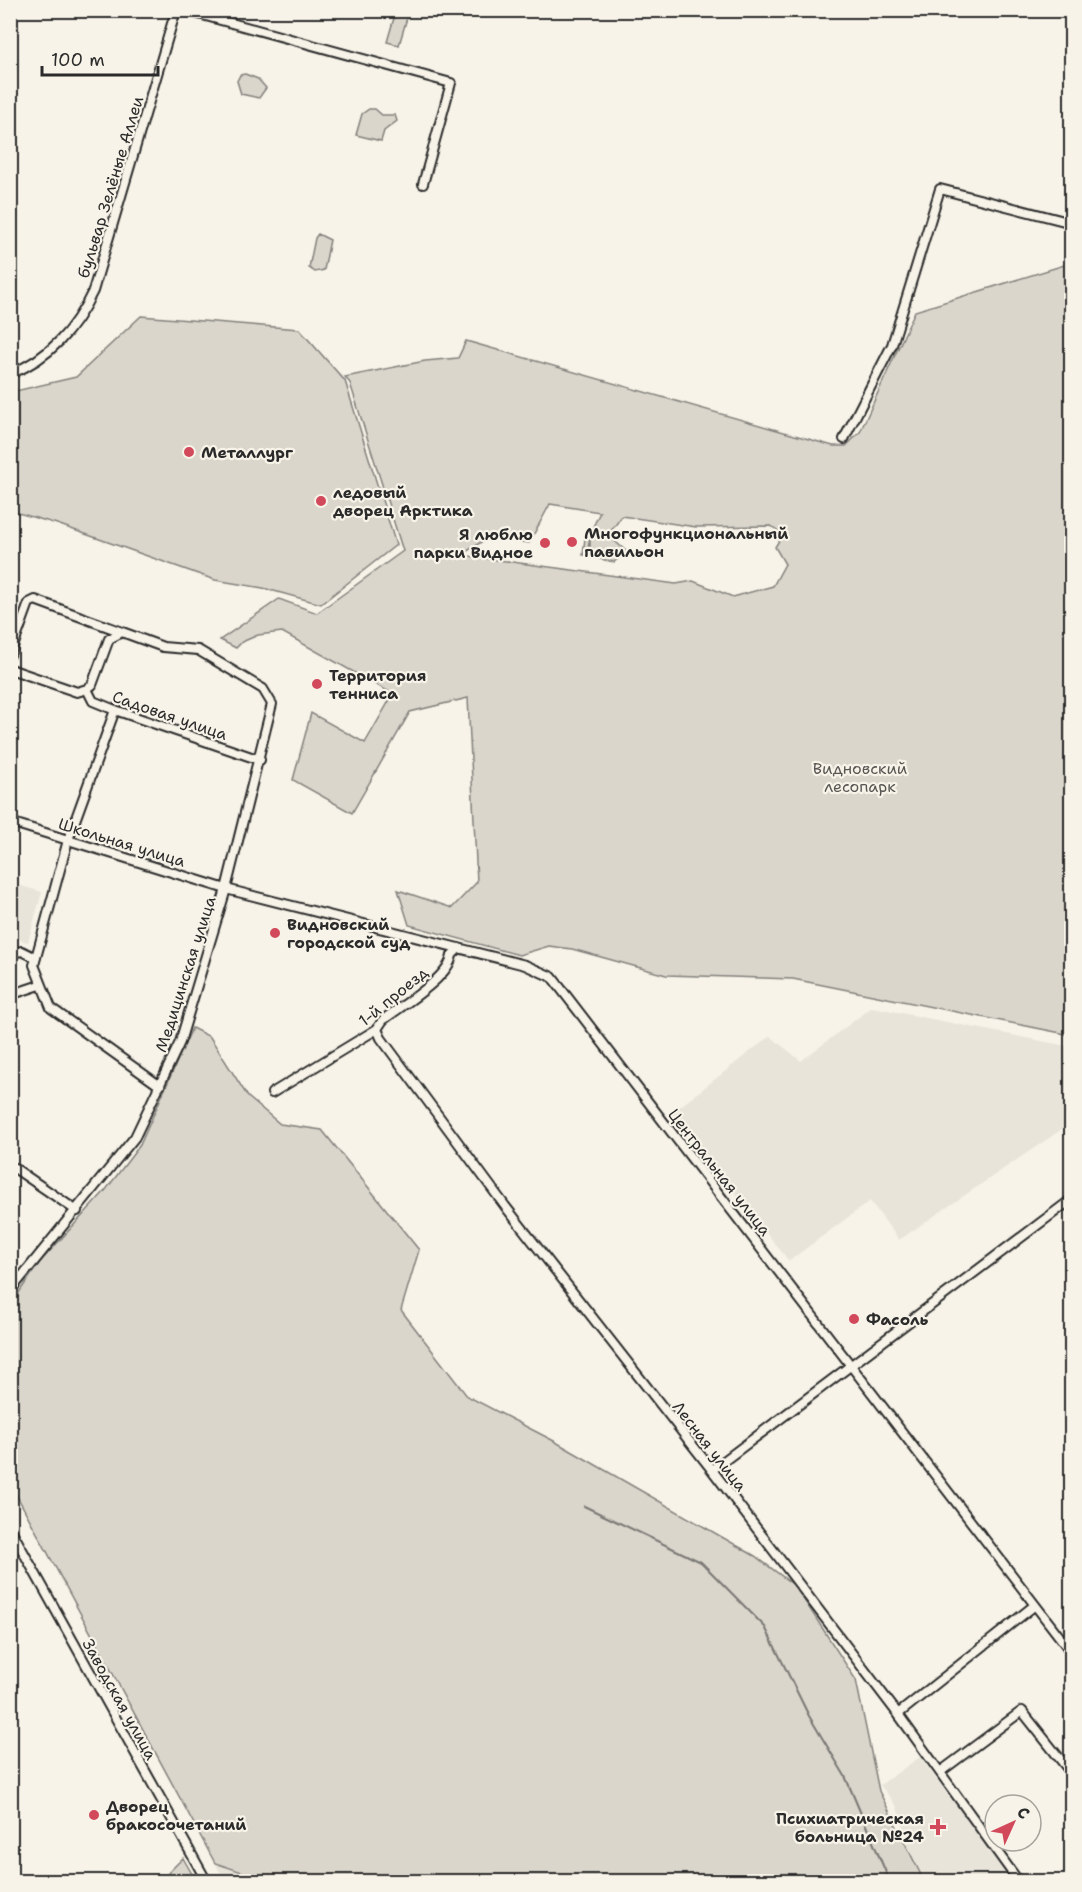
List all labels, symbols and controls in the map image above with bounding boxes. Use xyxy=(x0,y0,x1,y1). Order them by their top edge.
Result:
scale bar xyxy=(42,39,158,77)
text: 100 m xyxy=(51,48,105,72)
street label: бульвар Зелёные Аллеи xyxy=(73,93,148,281)
place label: Металлург xyxy=(201,442,294,463)
marker: Металлург xyxy=(182,445,196,459)
place label: ледовый дворец Арктика xyxy=(333,482,473,521)
marker: ледовый дворец Арктика xyxy=(314,494,328,508)
place label: Многофункциональный павильон xyxy=(584,523,788,562)
place label: Я люблю парки Видное xyxy=(414,524,533,563)
marker: Многофункциональный павильон xyxy=(565,535,579,549)
marker: Я люблю парки Видное xyxy=(538,536,552,550)
place label: Территория тенниса xyxy=(329,665,426,704)
marker: Территория тенниса xyxy=(310,677,324,691)
street label: Садовая улица xyxy=(110,686,230,745)
park label: Видновский лесопарк xyxy=(813,758,907,797)
street label: Школьная улица xyxy=(56,813,188,872)
street label: Медицинская улица xyxy=(150,894,221,1055)
place label: Видновский городской суд xyxy=(287,914,411,953)
marker: Видновский городской суд xyxy=(268,926,282,940)
street label: 1-й проезд xyxy=(354,962,432,1031)
street label: Центральная улица xyxy=(663,1105,776,1240)
place label: Фасоль xyxy=(866,1309,929,1330)
marker: Фасоль xyxy=(847,1312,861,1326)
street label: Лесная улица xyxy=(668,1397,751,1496)
street label: Заводская улица xyxy=(78,1635,162,1764)
north arrow xyxy=(983,1793,1043,1853)
place label: Дворец бракосочетаний xyxy=(106,1796,246,1835)
text: С xyxy=(1012,1802,1034,1824)
marker: Дворец бракосочетаний xyxy=(87,1808,101,1822)
place label: Психиатрическая больница №24 xyxy=(776,1808,924,1847)
marker: Психиатрическая больница №24 xyxy=(929,1818,947,1836)

